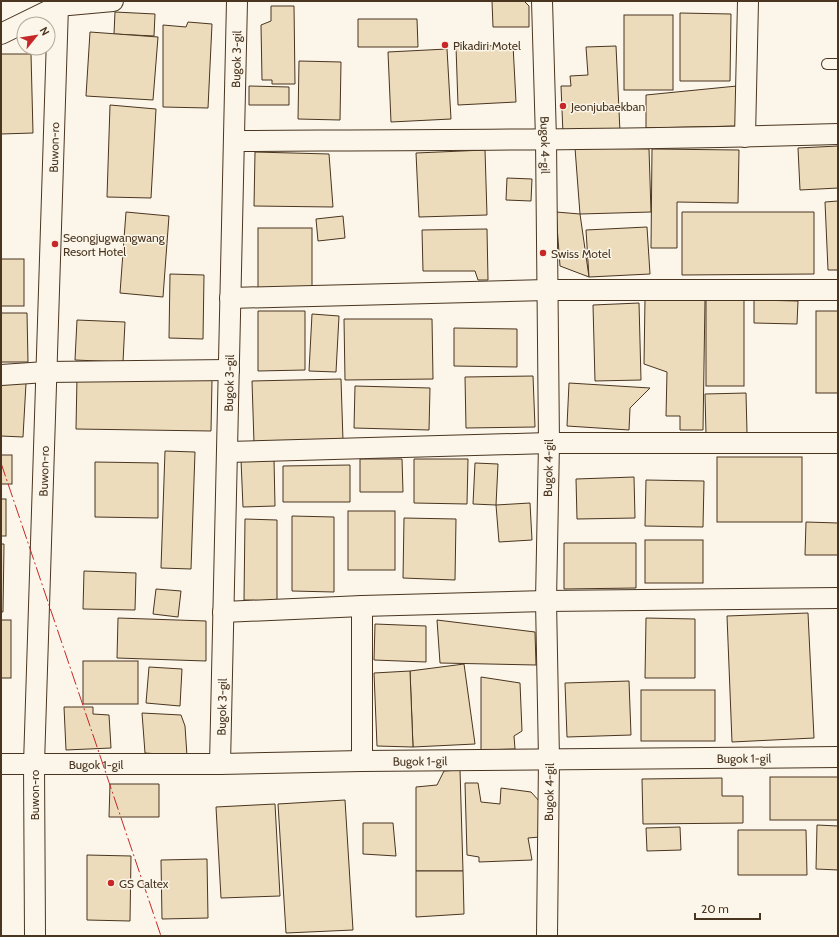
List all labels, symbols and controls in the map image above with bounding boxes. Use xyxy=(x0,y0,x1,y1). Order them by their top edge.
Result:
north arrow xyxy=(16,16,56,56)
text: N xyxy=(37,24,53,38)
street label: Bugok 3-gil xyxy=(228,30,244,88)
place label: Pikadiri Motel xyxy=(453,38,521,53)
marker: Pikadiri Motel xyxy=(440,40,450,50)
place label: Jeonjubaekban xyxy=(570,99,646,114)
marker: Jeonjubaekban xyxy=(558,101,568,111)
street label: Bugok 4-gil xyxy=(538,116,554,174)
street label: Buwon-ro xyxy=(45,121,62,173)
place label: Seongjugwangwang Resort Hotel xyxy=(63,230,166,259)
marker: Seongjugwangwang Resort Hotel xyxy=(50,239,60,249)
place label: Swiss Motel xyxy=(551,246,611,261)
marker: Swiss Motel xyxy=(538,248,548,258)
street label: Bugok 3-gil xyxy=(220,354,237,412)
street label: Bugok 4-gil xyxy=(540,439,556,497)
street label: Buwon-ro xyxy=(35,445,52,497)
street label: Bugok 3-gil xyxy=(213,678,229,736)
street label: Bugok 1-gil xyxy=(717,750,772,766)
street label: Bugok 1-gil xyxy=(393,753,448,768)
street label: Bugok 1-gil xyxy=(69,757,124,772)
street label: Bugok 4-gil xyxy=(541,763,557,821)
street label: Buwon-ro xyxy=(27,769,42,820)
place label: GS Caltex xyxy=(119,876,169,891)
marker: GS Caltex xyxy=(106,878,116,888)
scale bar xyxy=(695,895,760,921)
text: 20 m xyxy=(701,901,729,916)

